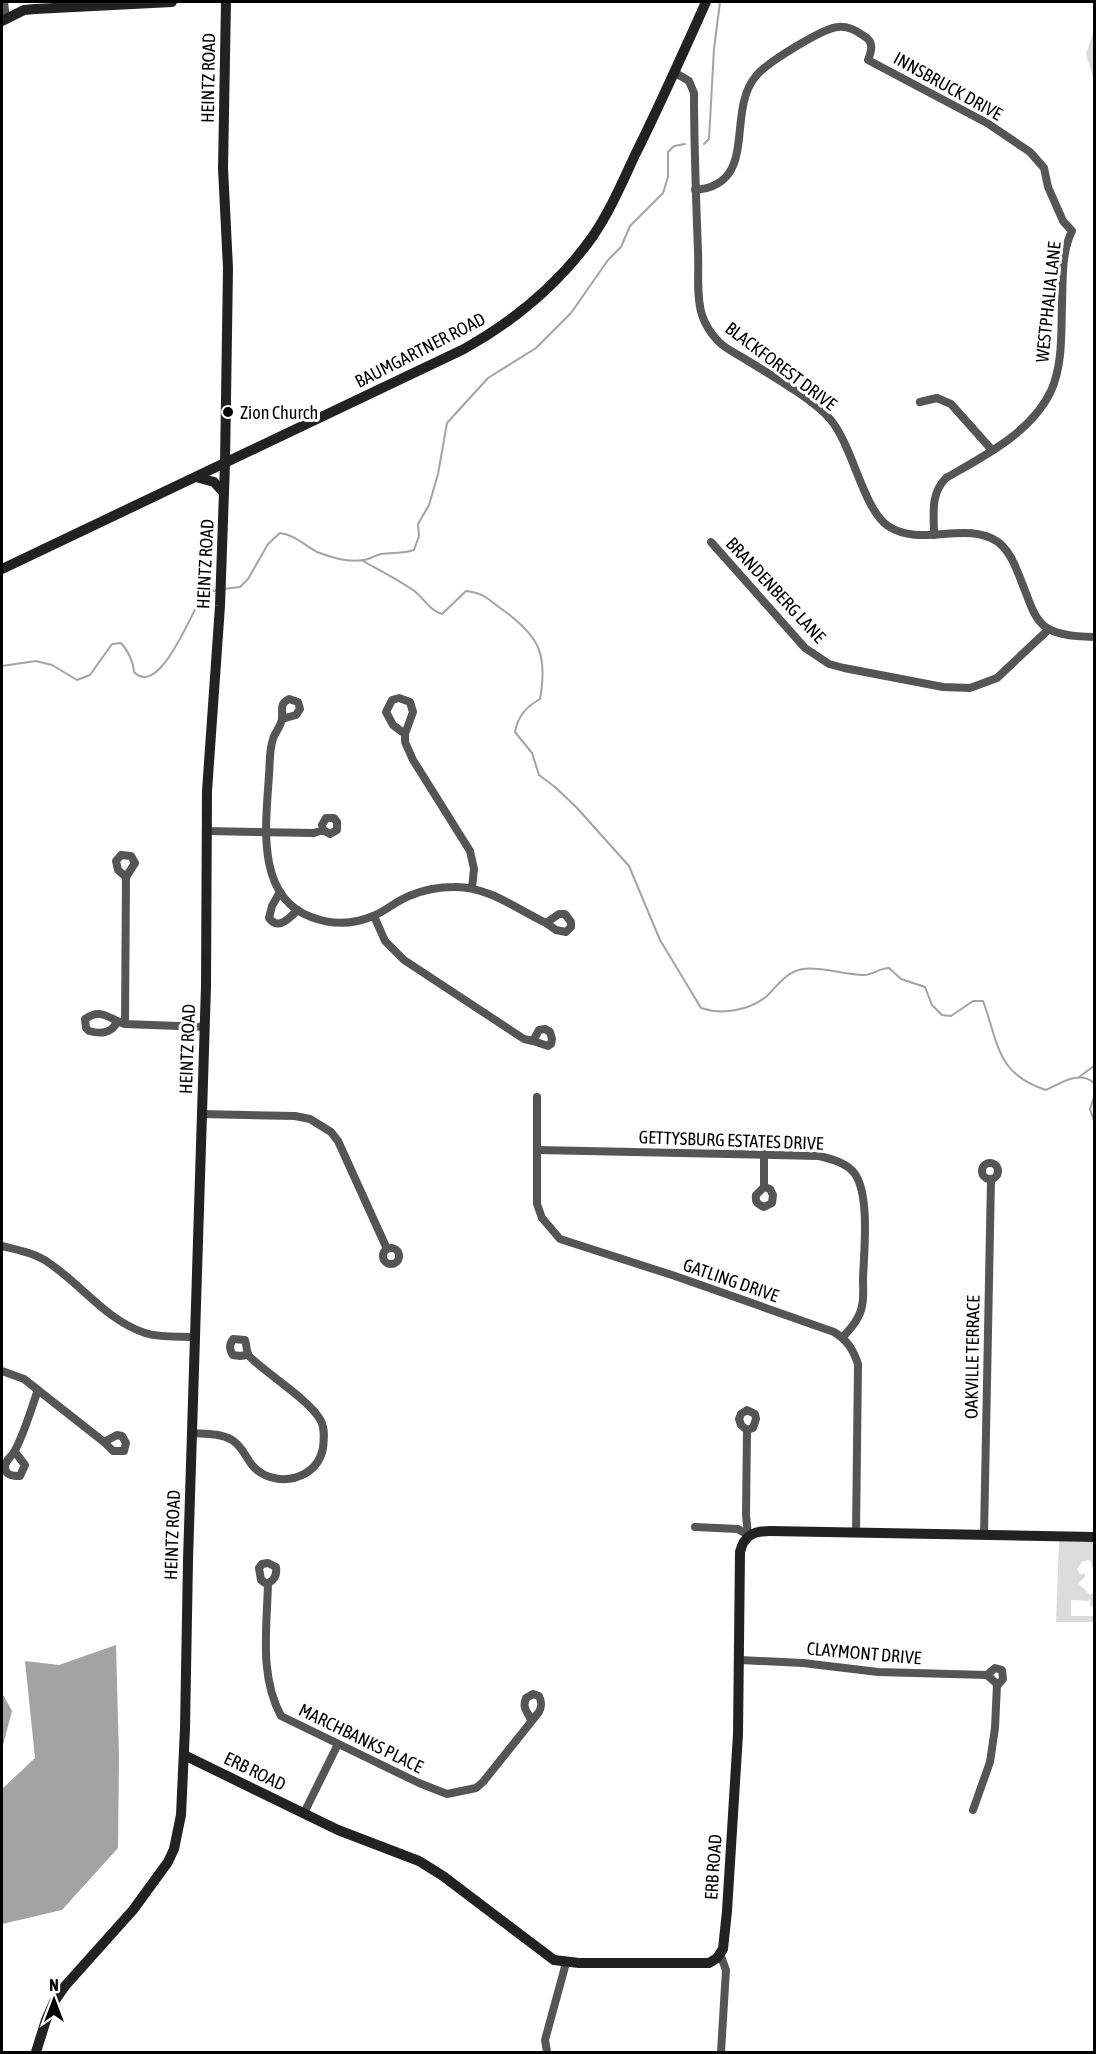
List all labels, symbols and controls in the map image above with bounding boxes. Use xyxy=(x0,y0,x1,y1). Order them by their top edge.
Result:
street label: HEINTZ ROAD xyxy=(197,33,219,123)
street label: INNSBRUCK DRIVE xyxy=(890,47,1006,125)
street label: WESTPHALIA LANE xyxy=(1031,240,1065,363)
street label: BAUMGARTNER ROAD xyxy=(351,308,489,392)
street label: BLACKFOREST DRIVE xyxy=(721,317,841,415)
place label: Zion Church xyxy=(240,402,318,423)
marker: Zion Church xyxy=(221,405,235,419)
street label: HEINTZ ROAD xyxy=(192,518,218,610)
street label: BRANDENBERG LANE xyxy=(722,533,830,647)
street label: HEINTZ ROAD xyxy=(175,1004,199,1094)
street label: GETTYSBURG ESTATES DRIVE xyxy=(638,1126,824,1154)
street label: GATLING DRIVE xyxy=(680,1254,782,1306)
street label: OAKVILLE TERRACE xyxy=(960,1295,984,1419)
street label: HEINTZ ROAD xyxy=(160,1490,184,1580)
street label: CLAYMONT DRIVE xyxy=(806,1638,922,1668)
street label: MARCHBANKS PLACE xyxy=(296,1699,427,1777)
street label: ERB ROAD xyxy=(221,1747,289,1795)
street label: ERB ROAD xyxy=(700,1833,726,1901)
north arrow xyxy=(24,1970,84,2030)
text: N xyxy=(49,1976,59,1994)

